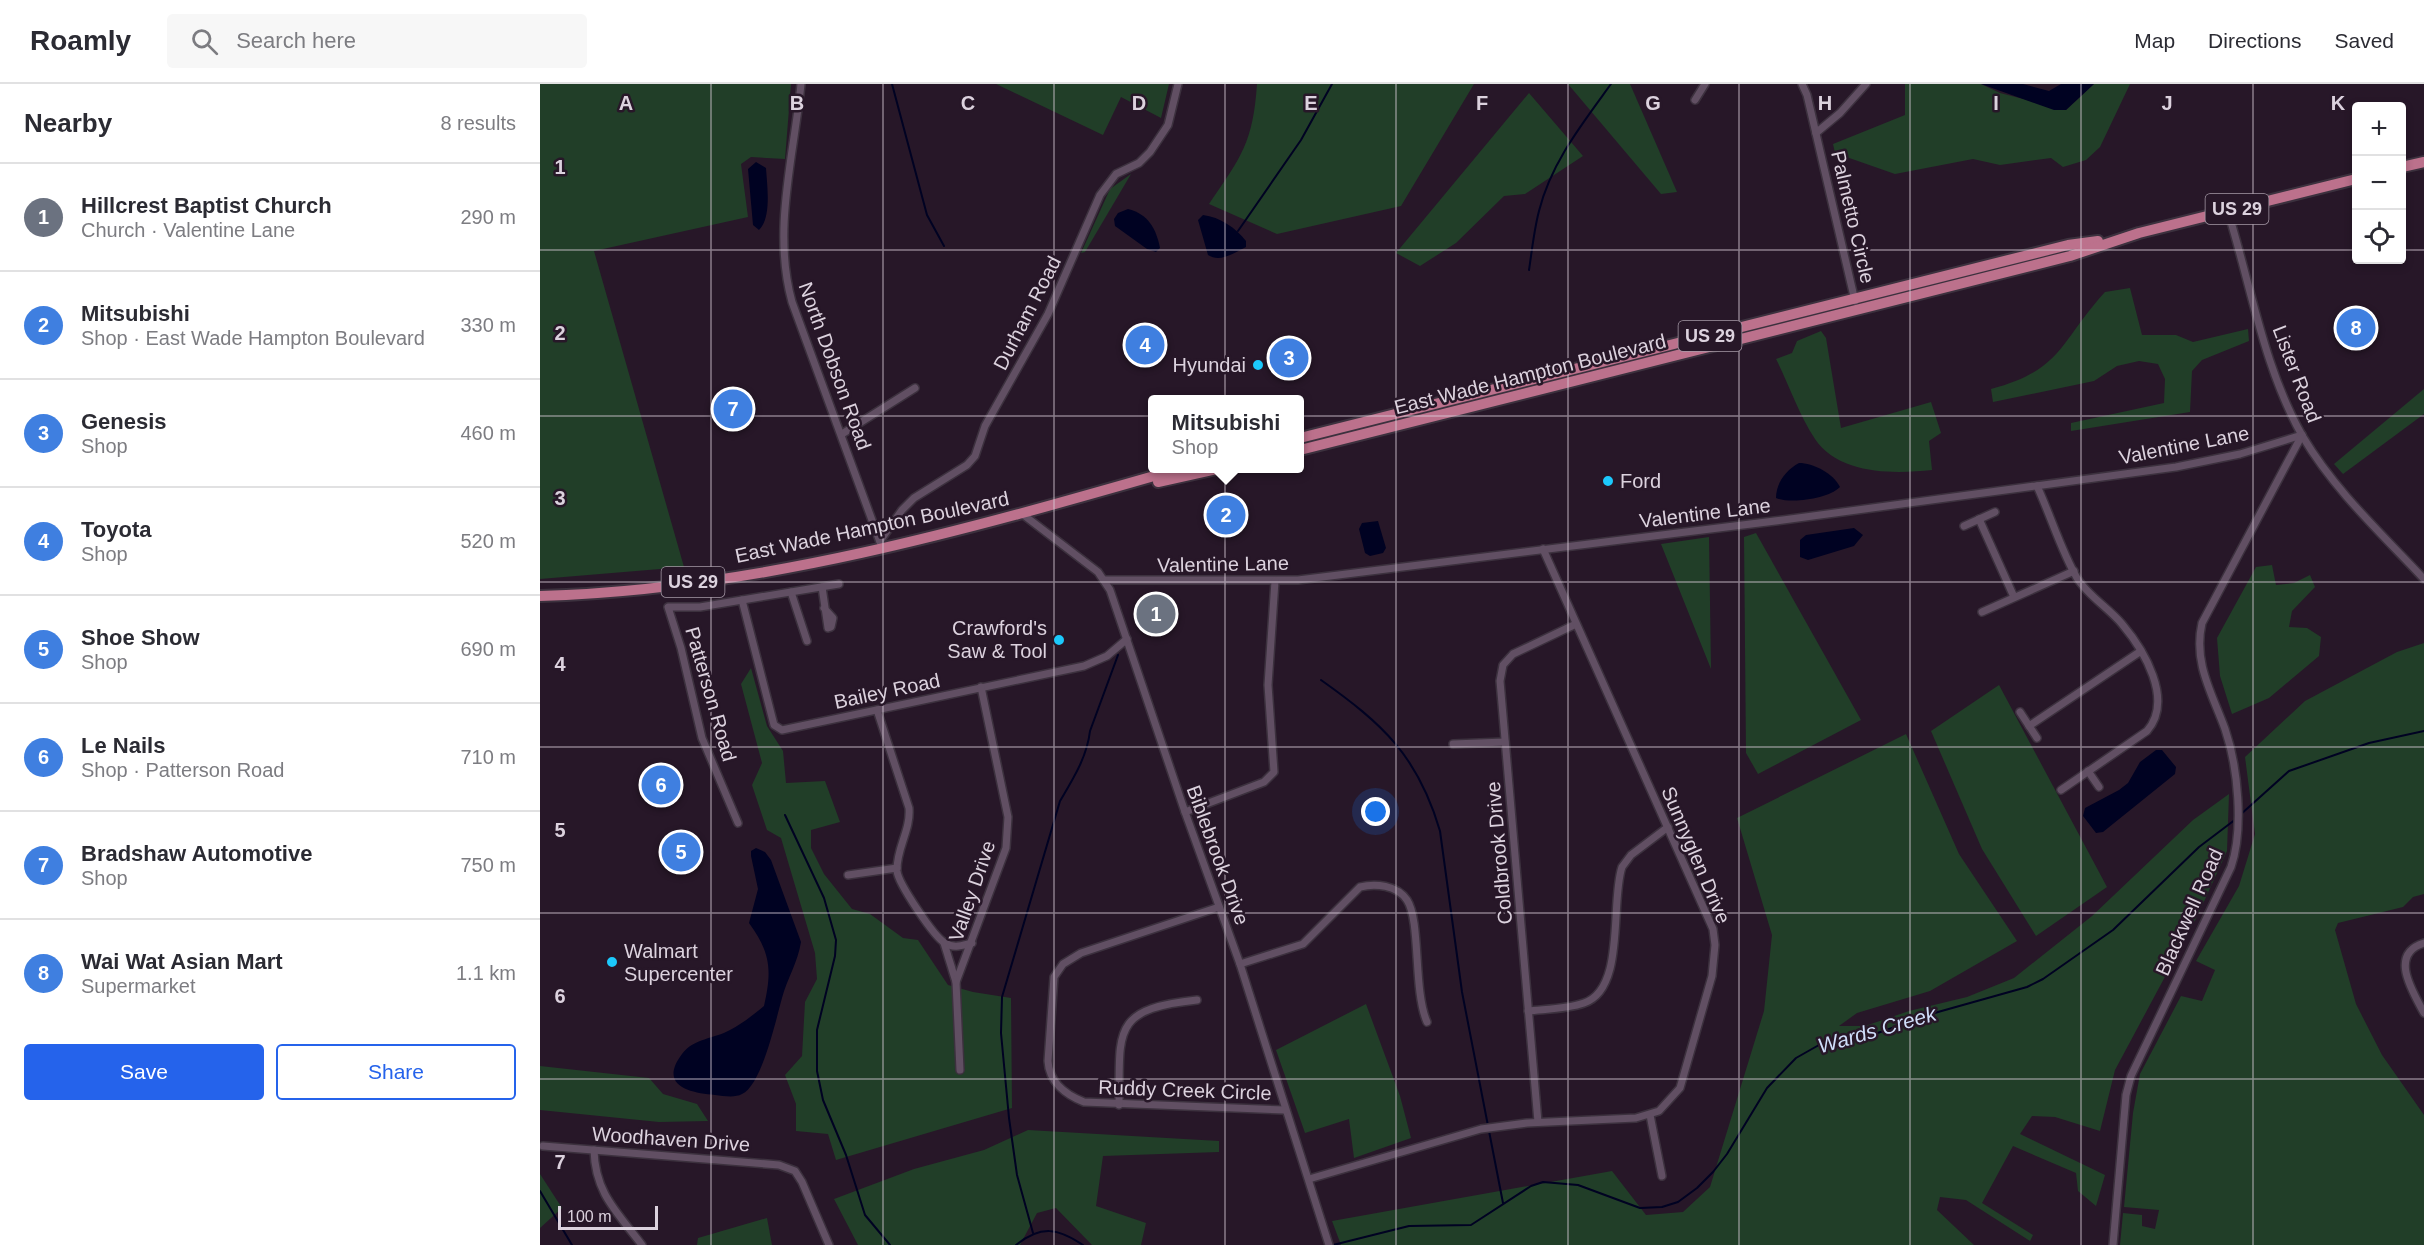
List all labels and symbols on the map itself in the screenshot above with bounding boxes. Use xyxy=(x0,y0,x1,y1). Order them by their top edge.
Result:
text: A xyxy=(619,92,633,114)
text: B xyxy=(790,92,804,114)
text: C xyxy=(961,92,975,114)
text: D xyxy=(1132,92,1146,114)
text: E xyxy=(1304,92,1318,114)
text: F xyxy=(1476,92,1488,114)
text: G xyxy=(1645,92,1661,114)
text: H xyxy=(1818,92,1832,114)
text: I xyxy=(1993,92,1999,114)
text: J xyxy=(2161,92,2173,114)
text: K xyxy=(2331,92,2346,114)
street label: Palmetto Circle xyxy=(1827,148,1879,286)
text: 1 xyxy=(554,156,566,178)
road number: US 29 xyxy=(2206,194,2268,224)
street label: Durham Road xyxy=(989,253,1065,373)
street label: North Dobson Road xyxy=(794,279,876,453)
pin: 8 xyxy=(2336,306,2376,350)
road number: US 29 xyxy=(1678,321,1742,351)
text: 2 xyxy=(554,322,566,344)
pin: 4 xyxy=(1126,322,1164,368)
street label: Lister Road xyxy=(2268,322,2326,426)
street label: East Wade Hampton Boulevard xyxy=(1392,330,1668,418)
pin: 3 xyxy=(1270,336,1308,380)
place label: Hyundai xyxy=(1173,354,1246,376)
marker: Hyundai xyxy=(1251,358,1265,372)
pin: 7 xyxy=(714,386,752,432)
street label: Valentine Lane xyxy=(2117,422,2251,468)
place label: Ford xyxy=(1620,470,1661,492)
marker: Ford xyxy=(1601,474,1615,488)
text: 3 xyxy=(554,487,566,509)
street label: East Wade Hampton Boulevard xyxy=(733,487,1011,567)
pin: 2 xyxy=(1206,492,1246,538)
street label: Valentine Lane xyxy=(1638,494,1772,532)
street label: Valentine Lane xyxy=(1157,552,1289,576)
road number: US 29 xyxy=(662,567,724,597)
pin: 1 xyxy=(1136,592,1176,636)
place label: Crawford's Saw & Tool xyxy=(947,617,1047,662)
street label: Patterson Road xyxy=(681,624,741,764)
marker: Crawford's Saw & Tool xyxy=(1052,633,1066,647)
text: 4 xyxy=(554,653,566,675)
street label: Bailey Road xyxy=(832,669,942,713)
pin: 6 xyxy=(642,762,680,808)
street label: Coldbrook Drive xyxy=(1482,781,1516,925)
street label: Biblebrook Drive xyxy=(1183,782,1253,928)
street label: Sunnyglen Drive xyxy=(1657,783,1735,927)
your location xyxy=(1361,797,1390,826)
text: 5 xyxy=(554,819,566,841)
pin: 5 xyxy=(662,830,700,874)
street label: Valley Drive xyxy=(944,838,1000,944)
street label: Blackwell Road xyxy=(2151,845,2227,979)
place label: Walmart Supercenter xyxy=(624,940,733,985)
marker: Walmart Supercenter xyxy=(605,955,619,969)
text: 6 xyxy=(554,985,566,1007)
water label: Wards Creek xyxy=(1815,1001,1940,1057)
street label: Ruddy Creek Circle xyxy=(1098,1076,1272,1104)
street label: Woodhaven Drive xyxy=(591,1122,751,1156)
text: 7 xyxy=(554,1151,566,1173)
scale bar xyxy=(558,1203,658,1230)

